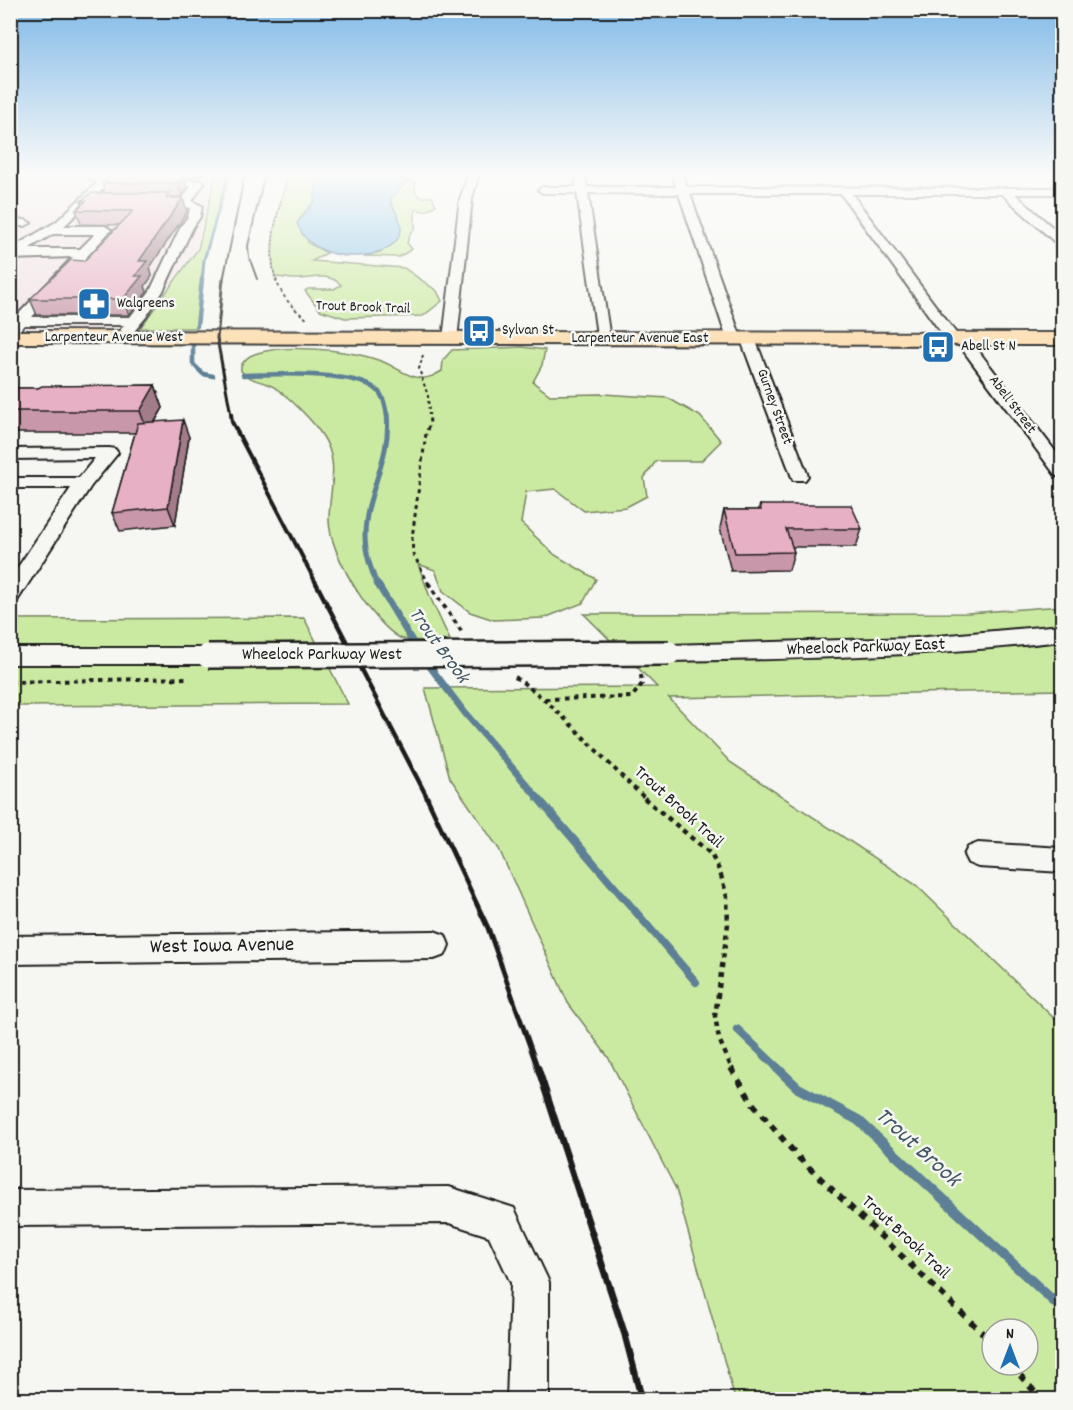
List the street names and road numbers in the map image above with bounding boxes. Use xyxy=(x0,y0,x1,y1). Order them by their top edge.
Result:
street label: Trout Brook Trail xyxy=(316,295,411,321)
street label: Larpenteur Avenue West xyxy=(45,327,184,349)
street label: Larpenteur Avenue East xyxy=(572,328,709,350)
street label: Gurney Street xyxy=(750,366,798,448)
street label: Abell Street xyxy=(983,371,1042,439)
street label: Wheelock Parkway East xyxy=(786,633,946,663)
street label: Wheelock Parkway West xyxy=(242,643,402,668)
street label: Trout Brook Trail xyxy=(628,761,729,856)
street label: West Iowa Avenue xyxy=(150,931,294,963)
street label: Trout Brook Trail xyxy=(855,1190,955,1286)

